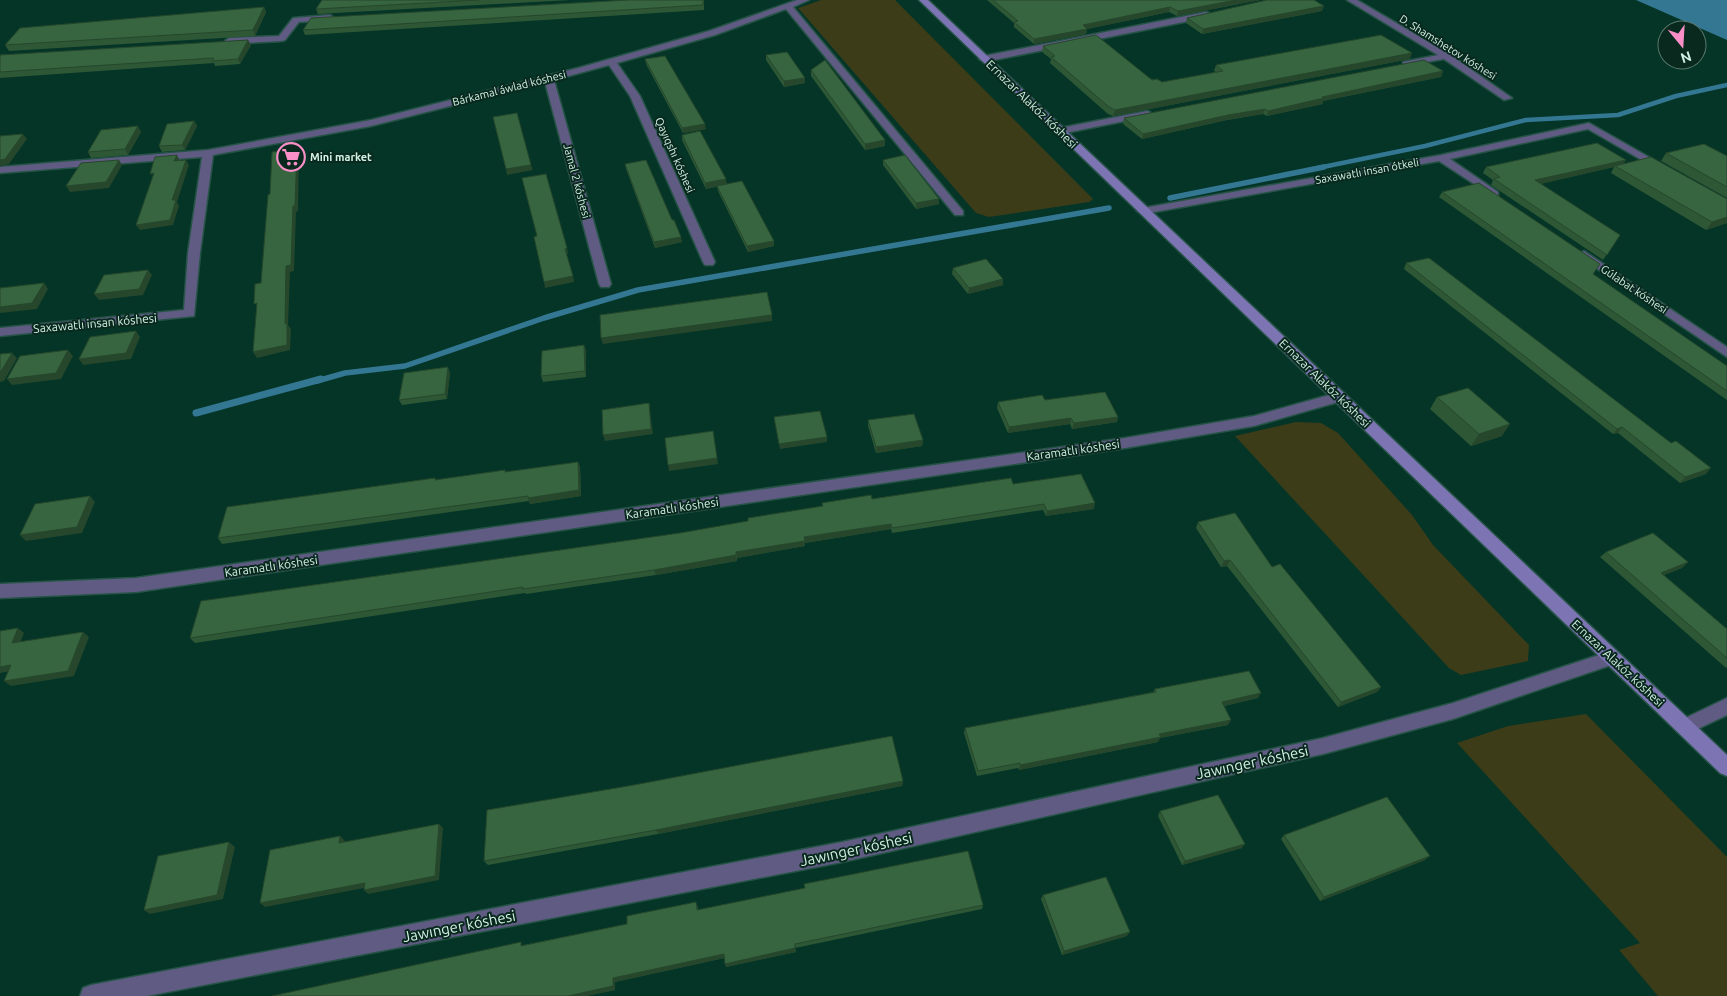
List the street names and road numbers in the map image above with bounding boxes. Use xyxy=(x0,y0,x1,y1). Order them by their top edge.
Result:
street label: D. Shamshetov kóshesi xyxy=(1397,12,1499,82)
street label: Ernazar Alakóz kóshesi xyxy=(984,57,1080,151)
street label: Bárkamal áwlad kóshesi xyxy=(451,68,567,108)
street label: Qayıqshı kóshesi xyxy=(653,115,697,195)
street label: Jamal 2 kóshesi xyxy=(561,142,593,220)
street label: Saxawatlı insan ótkeli xyxy=(1314,156,1420,186)
street label: Gúlabat kóshesi xyxy=(1599,262,1669,316)
street label: Saxawatlı insan kóshesi xyxy=(33,311,157,335)
street label: Ernazar Alakóz kóshesi xyxy=(1277,336,1373,430)
street label: Karamatlı kóshesi xyxy=(1026,437,1120,463)
street label: Karamatlı kóshesi xyxy=(625,495,719,521)
street label: Karamatlı kóshesi xyxy=(224,553,318,579)
street label: Ernazar Alakóz kóshesi xyxy=(1569,617,1667,709)
street label: Jawınger kóshesi xyxy=(1194,742,1310,782)
street label: Jawınger kóshesi xyxy=(798,829,914,869)
street label: Jawınger kóshesi xyxy=(401,907,517,945)

